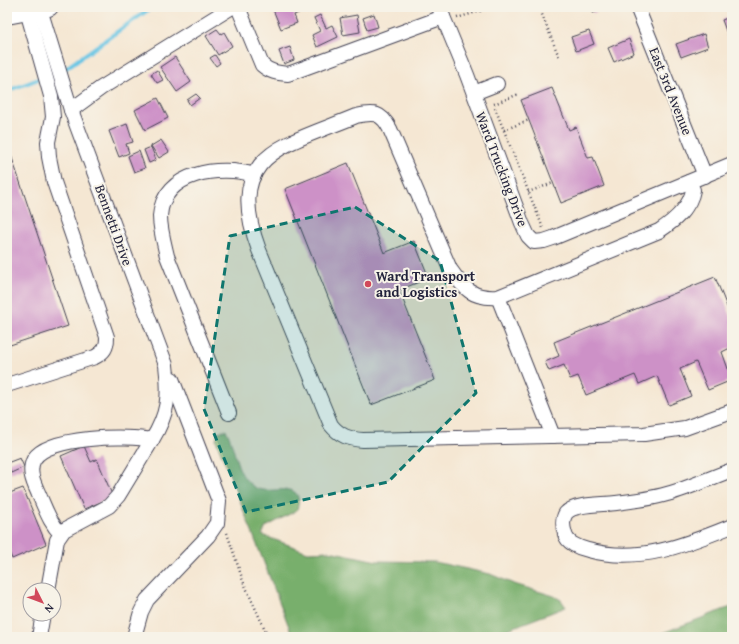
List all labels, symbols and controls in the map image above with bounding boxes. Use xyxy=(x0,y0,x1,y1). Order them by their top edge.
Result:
street label: East 3rd Avenue xyxy=(644,44,698,138)
street label: Ward Trucking Drive xyxy=(471,109,533,230)
street label: Bennetti Drive xyxy=(90,182,138,269)
place label: Ward Transport and Logistics xyxy=(376,266,476,302)
marker: Ward Transport and Logistics xyxy=(363,279,373,289)
north arrow xyxy=(22,582,62,622)
text: N xyxy=(41,601,58,617)

